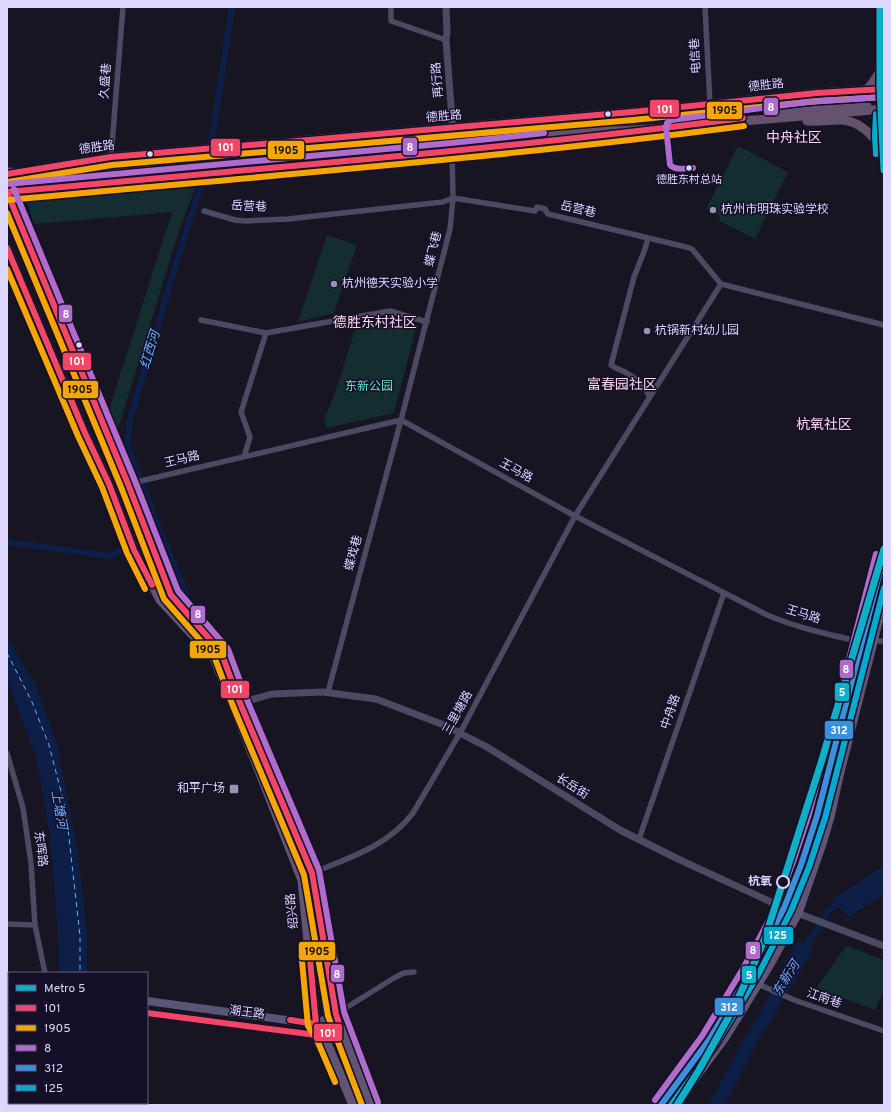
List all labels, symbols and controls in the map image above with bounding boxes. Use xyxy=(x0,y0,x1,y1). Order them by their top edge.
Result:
street label: 电信巷 xyxy=(687,38,705,74)
street label: 再行路 xyxy=(428,61,448,99)
street label: 久盛巷 xyxy=(97,62,115,100)
street label: 德胜路 xyxy=(747,76,785,96)
line badge: 8 xyxy=(763,97,779,116)
line badge: 101 xyxy=(649,99,680,118)
line badge: 1905 xyxy=(706,101,743,120)
text: 8 xyxy=(768,101,775,115)
text: 101 xyxy=(657,103,673,117)
text: 1905 xyxy=(712,104,738,118)
street label: 德胜路 xyxy=(425,107,463,127)
unlabelled marker xyxy=(603,109,613,119)
district label: 中舟社区 xyxy=(766,130,822,147)
line badge: 8 xyxy=(402,137,418,156)
street label: 德胜路 xyxy=(78,138,116,158)
line badge: 101 xyxy=(210,138,241,157)
line badge: 1905 xyxy=(267,140,305,160)
text: 101 xyxy=(218,141,234,155)
text: 8 xyxy=(407,141,414,155)
text: 1905 xyxy=(273,144,299,158)
unlabelled marker xyxy=(145,149,155,159)
marker: 德胜东村总站 xyxy=(684,163,694,173)
place label: 德胜东村总站 xyxy=(656,173,722,187)
street label: 岳营巷 xyxy=(231,198,267,216)
street label: 岳营巷 xyxy=(559,198,597,222)
place label: 杭州市明珠实验学校 xyxy=(721,202,829,218)
marker: 杭州市明珠实验学校 xyxy=(708,205,718,215)
street label: 蝶飞巷 xyxy=(422,230,446,268)
place label: 杭州德天实验小学 xyxy=(342,276,438,292)
marker: 杭州德天实验小学 xyxy=(329,279,339,289)
line badge: 8 xyxy=(58,304,73,323)
text: 8 xyxy=(63,308,70,322)
district label: 德胜东村社区 xyxy=(333,314,417,332)
place label: 杭锅新村幼儿园 xyxy=(655,323,739,339)
water label: 红西河 xyxy=(138,326,165,371)
marker: 杭锅新村幼儿园 xyxy=(642,326,652,336)
unlabelled marker xyxy=(74,340,84,350)
line badge: 101 xyxy=(62,352,92,371)
text: 101 xyxy=(69,355,85,369)
district label: 富春园社区 xyxy=(587,377,657,394)
park label: 东新公园 xyxy=(345,379,393,395)
line badge: 1905 xyxy=(62,380,99,399)
text: 1905 xyxy=(67,383,93,397)
district label: 杭氧社区 xyxy=(796,416,852,434)
street label: 王马路 xyxy=(163,448,201,472)
street label: 王马路 xyxy=(496,455,536,487)
street label: 蝶戏巷 xyxy=(342,534,366,572)
street label: 王马路 xyxy=(783,602,823,628)
line badge: 8 xyxy=(190,605,206,624)
text: 8 xyxy=(195,608,202,622)
line badge: 1905 xyxy=(189,640,227,659)
text: 1905 xyxy=(195,643,221,657)
line badge: 8 xyxy=(839,659,854,679)
text: 8 xyxy=(843,663,850,677)
line badge: 101 xyxy=(220,680,250,699)
line badge: 5 xyxy=(834,682,850,702)
text: 101 xyxy=(227,683,243,697)
text: 5 xyxy=(839,686,846,700)
street label: 三里塘路 xyxy=(439,688,477,738)
street label: 中舟路 xyxy=(658,692,684,732)
line badge: 312 xyxy=(824,720,854,740)
text: 312 xyxy=(830,724,848,738)
street label: 长岳街 xyxy=(552,771,592,803)
place label: 和平广场 xyxy=(177,781,225,797)
marker: 和平广场 xyxy=(228,783,240,795)
water label: 上塘河 xyxy=(47,789,71,834)
street label: 东晖路 xyxy=(30,830,50,868)
place label: 杭氧 xyxy=(748,874,772,890)
marker: 杭氧 xyxy=(776,875,790,889)
street label: 绍兴路 xyxy=(283,892,303,930)
line badge: 125 xyxy=(763,926,794,945)
text: 125 xyxy=(769,929,787,943)
line badge: 1905 xyxy=(298,941,336,961)
line badge: 8 xyxy=(745,941,761,960)
text: 8 xyxy=(750,944,757,958)
text: 1905 xyxy=(304,945,330,959)
water label: 东新河 xyxy=(770,956,806,1000)
line badge: 8 xyxy=(330,964,345,983)
line badge: 5 xyxy=(741,965,757,984)
text: 8 xyxy=(334,968,341,982)
text: 5 xyxy=(746,969,753,983)
legend xyxy=(8,972,148,1104)
text: Metro 5 xyxy=(44,981,85,997)
street label: 江南巷 xyxy=(804,986,844,1012)
line badge: 312 xyxy=(714,997,744,1016)
text: 101 xyxy=(44,1001,61,1017)
text: 312 xyxy=(720,1001,738,1015)
street label: 潮王路 xyxy=(228,1003,266,1023)
text: 1905 xyxy=(44,1021,71,1037)
line badge: 101 xyxy=(313,1023,343,1042)
text: 101 xyxy=(320,1027,336,1041)
text: 8 xyxy=(44,1041,51,1057)
text: 312 xyxy=(44,1061,63,1077)
text: 125 xyxy=(44,1081,63,1097)

